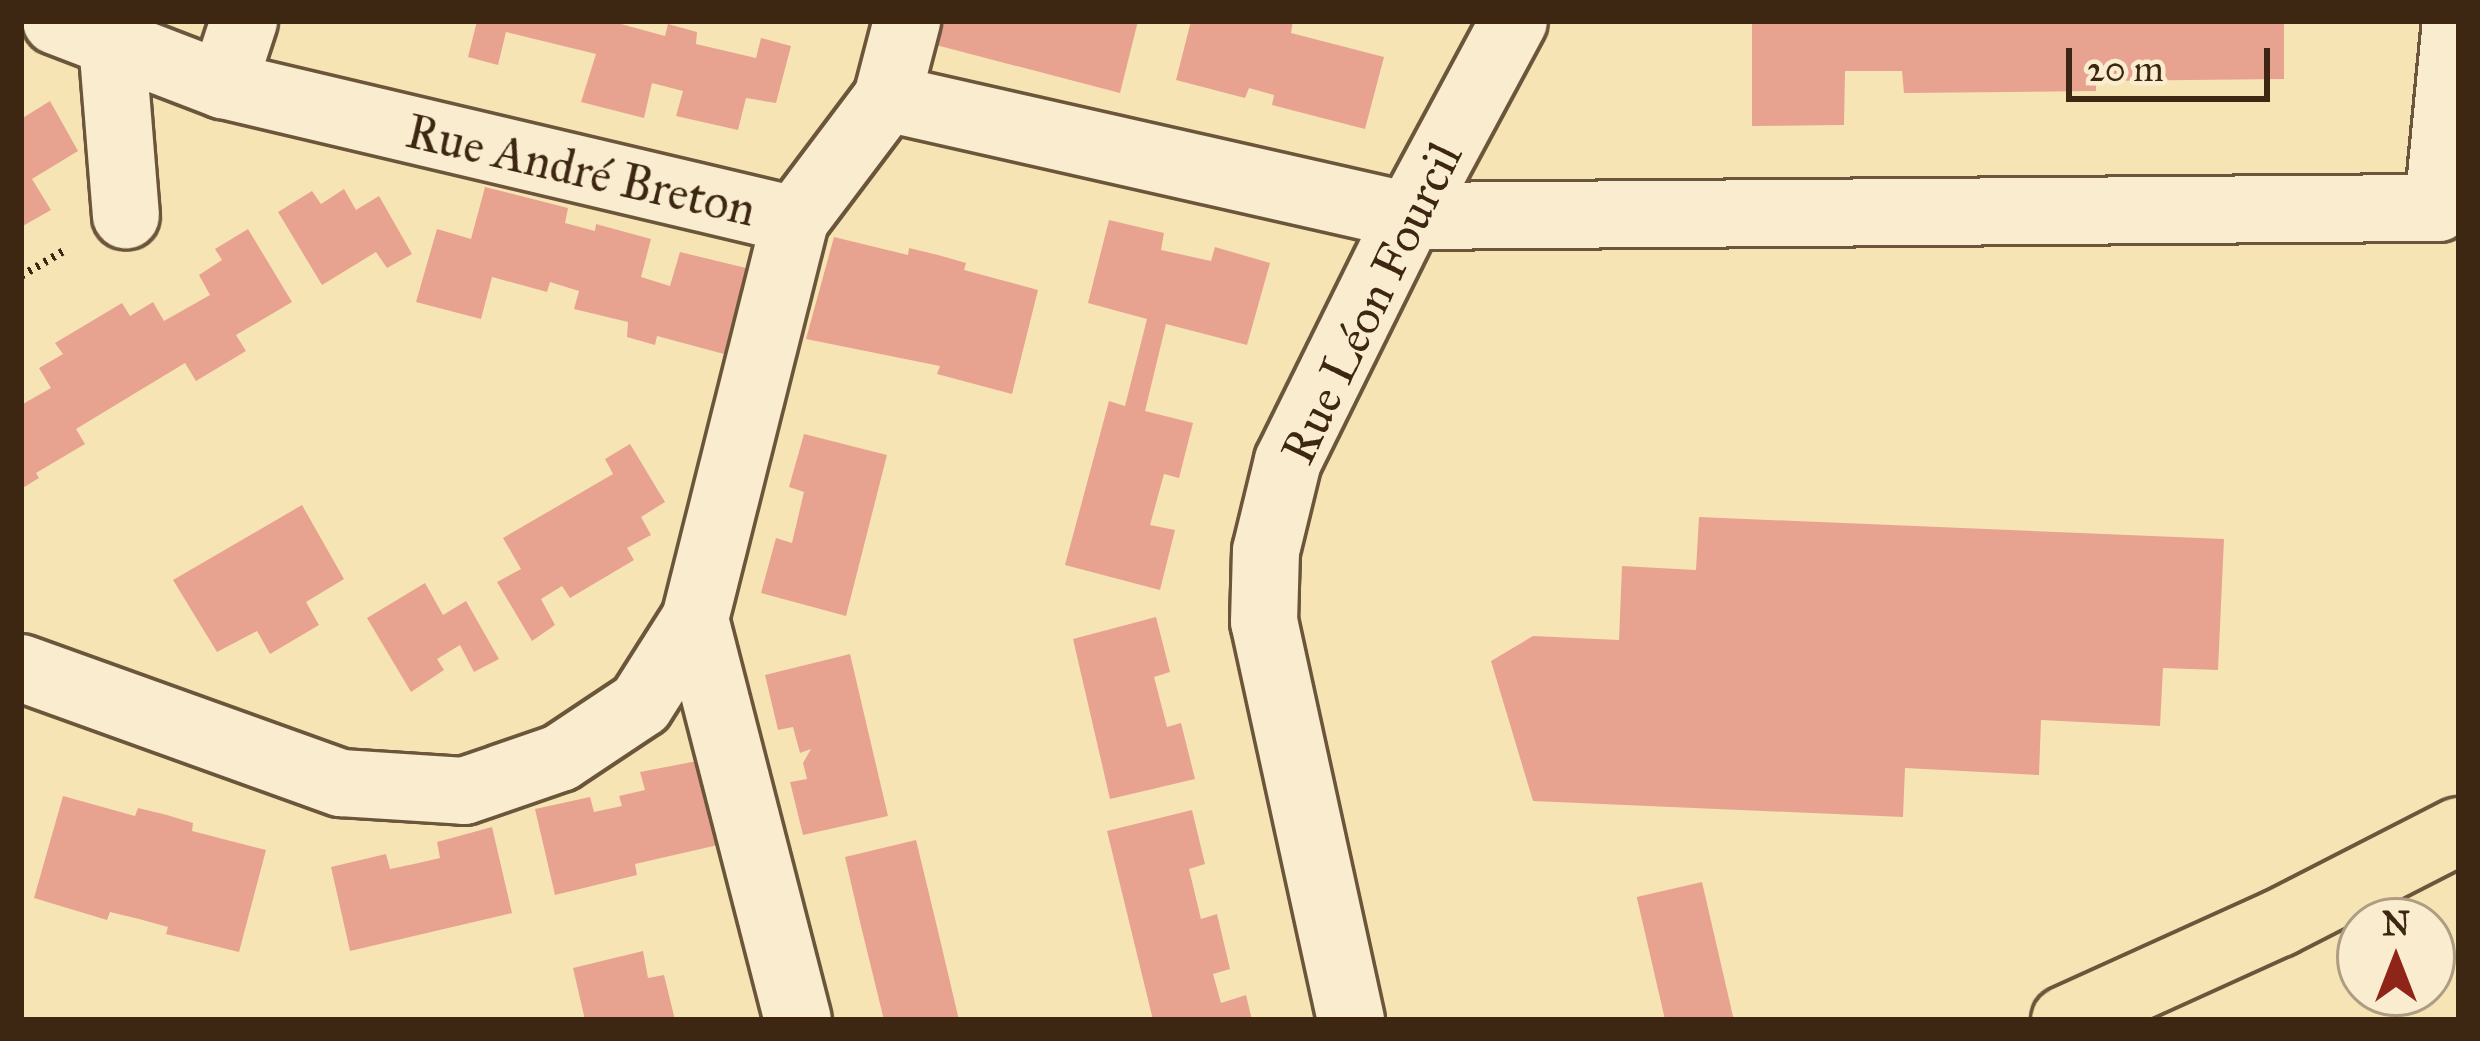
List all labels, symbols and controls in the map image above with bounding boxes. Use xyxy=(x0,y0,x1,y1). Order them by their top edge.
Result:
scale bar xyxy=(2072,24,2276,98)
text: 20 m xyxy=(2087,47,2164,91)
street label: Rue André Breton xyxy=(401,102,761,238)
street label: Rue Léon Fourcil xyxy=(1268,133,1474,473)
north arrow xyxy=(2336,897,2456,1017)
text: N xyxy=(2382,904,2410,944)

